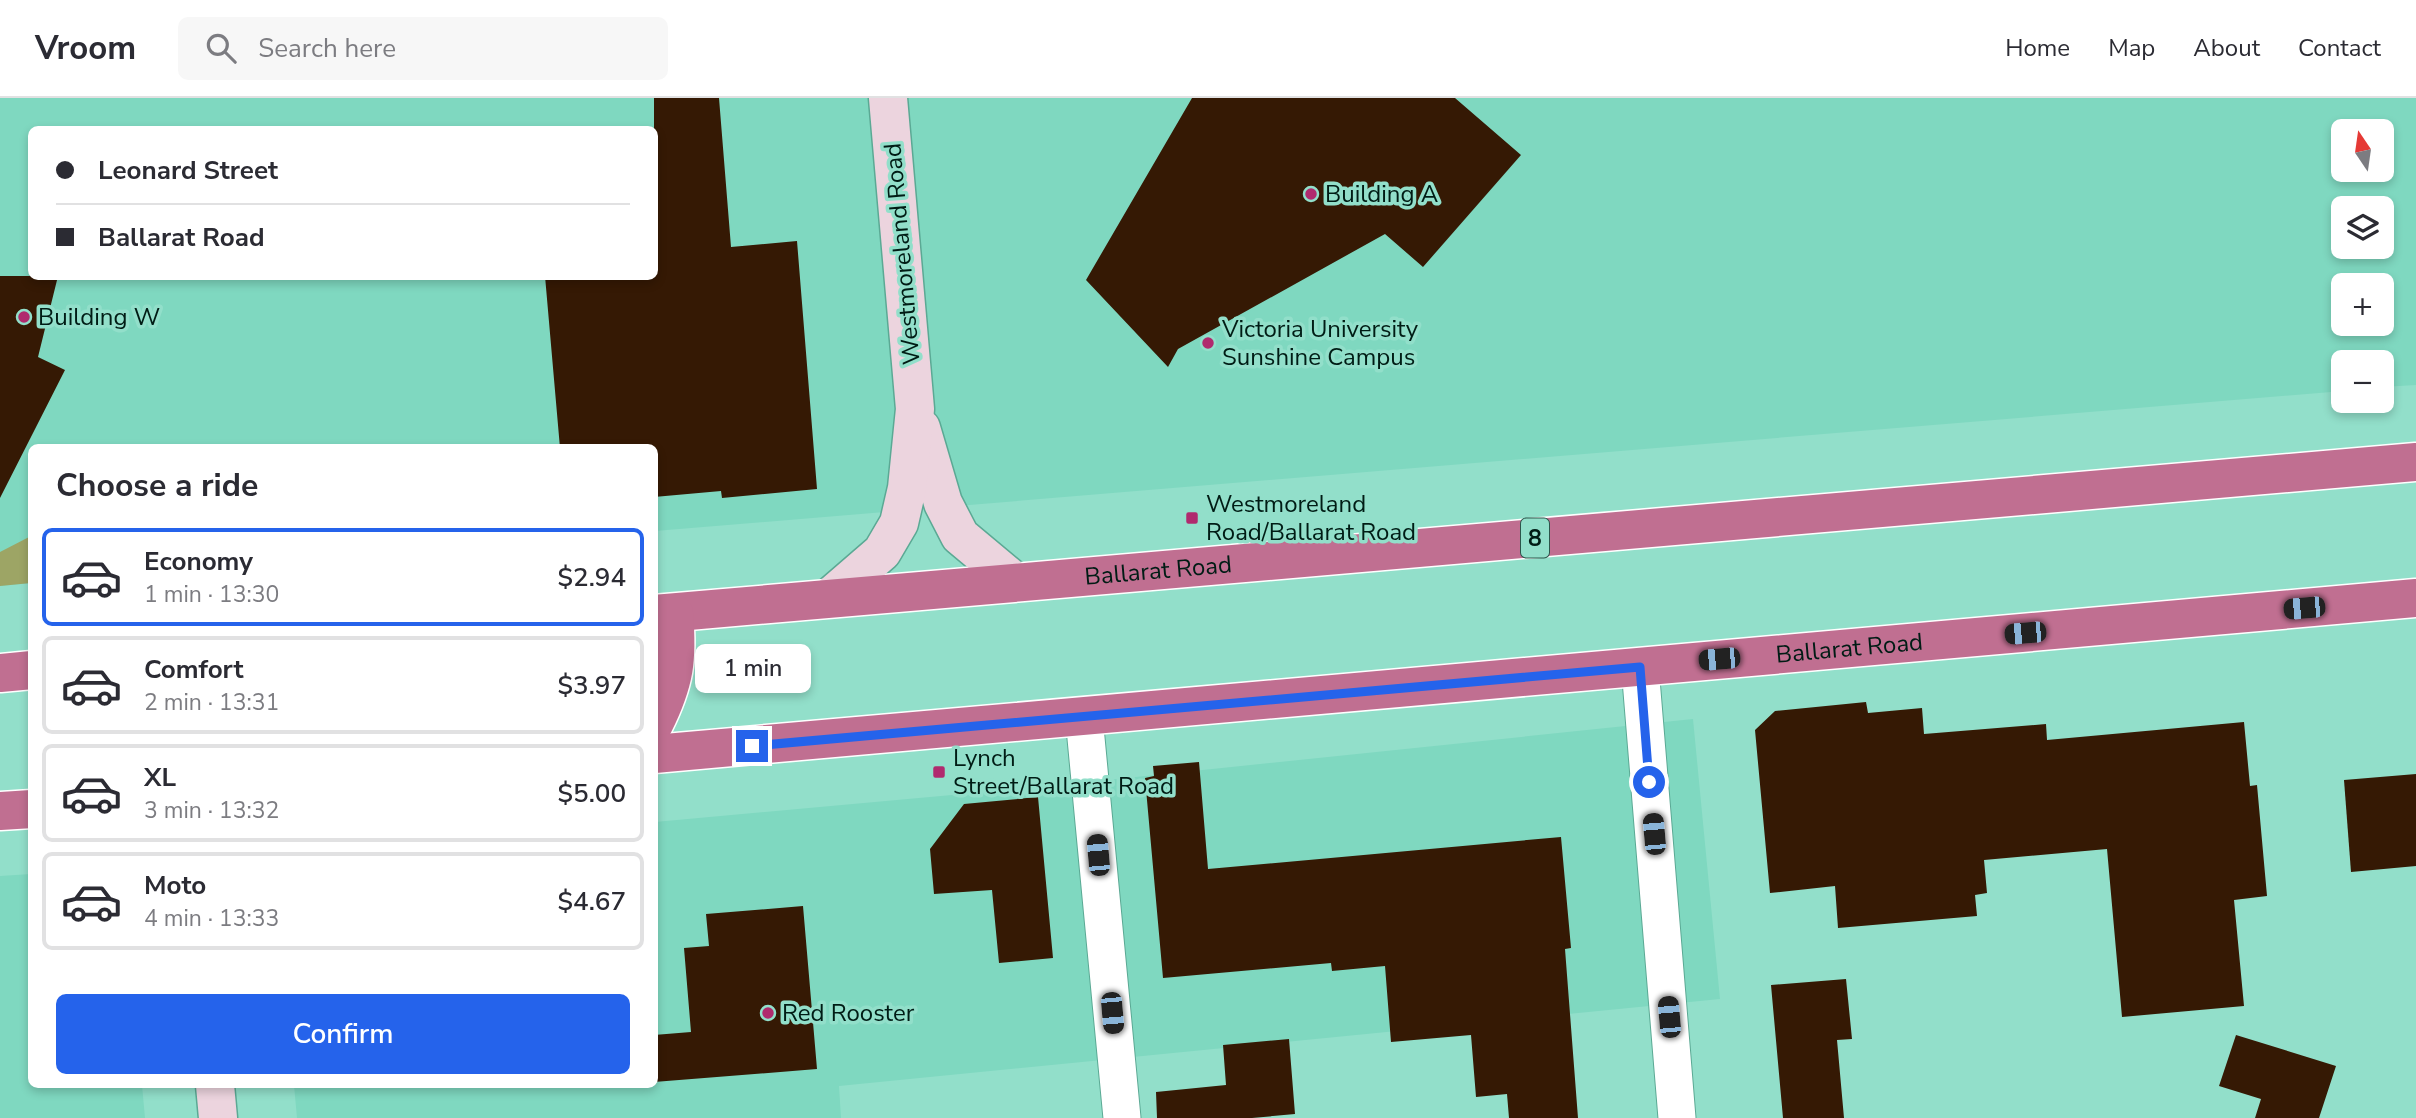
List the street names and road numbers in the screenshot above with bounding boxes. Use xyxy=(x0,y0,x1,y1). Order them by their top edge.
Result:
street label: Westmoreland Road xyxy=(876,142,928,366)
road number: 8 xyxy=(1521,518,1549,558)
street label: Ballarat Road xyxy=(1083,548,1233,593)
street label: Ballarat Road xyxy=(1774,626,1924,671)

